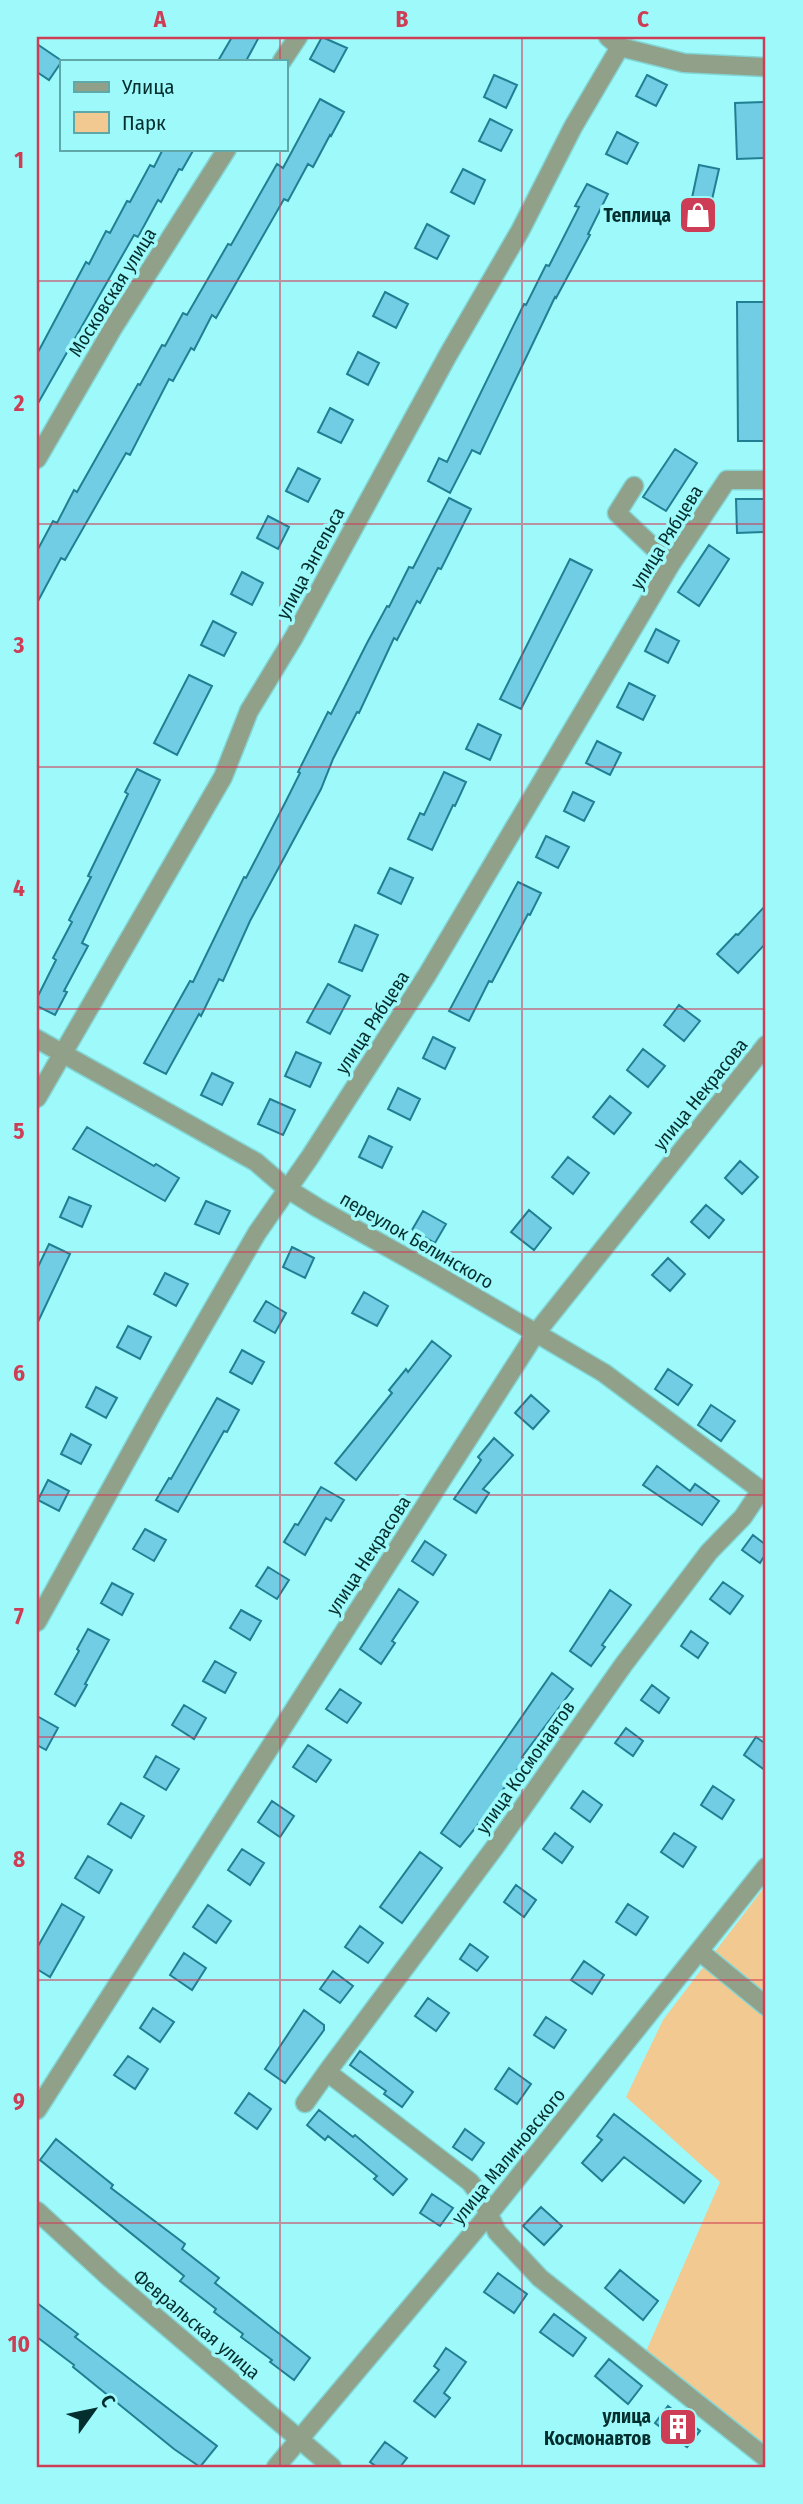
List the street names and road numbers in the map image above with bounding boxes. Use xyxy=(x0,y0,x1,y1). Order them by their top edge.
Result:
street label: Московская улица xyxy=(64,224,161,361)
street label: улица Рябцева xyxy=(625,481,708,594)
street label: улица Энгельса xyxy=(271,503,350,623)
street label: улица Рябцева xyxy=(331,966,414,1078)
street label: улица Некрасова xyxy=(648,1034,753,1155)
street label: переулок Белинского xyxy=(336,1187,498,1294)
street label: улица Некрасова xyxy=(321,1491,416,1619)
street label: улица Космонавтов xyxy=(471,1696,580,1838)
street label: улица Малиновского xyxy=(447,2084,570,2229)
street label: Февральская улица xyxy=(129,2265,265,2384)

